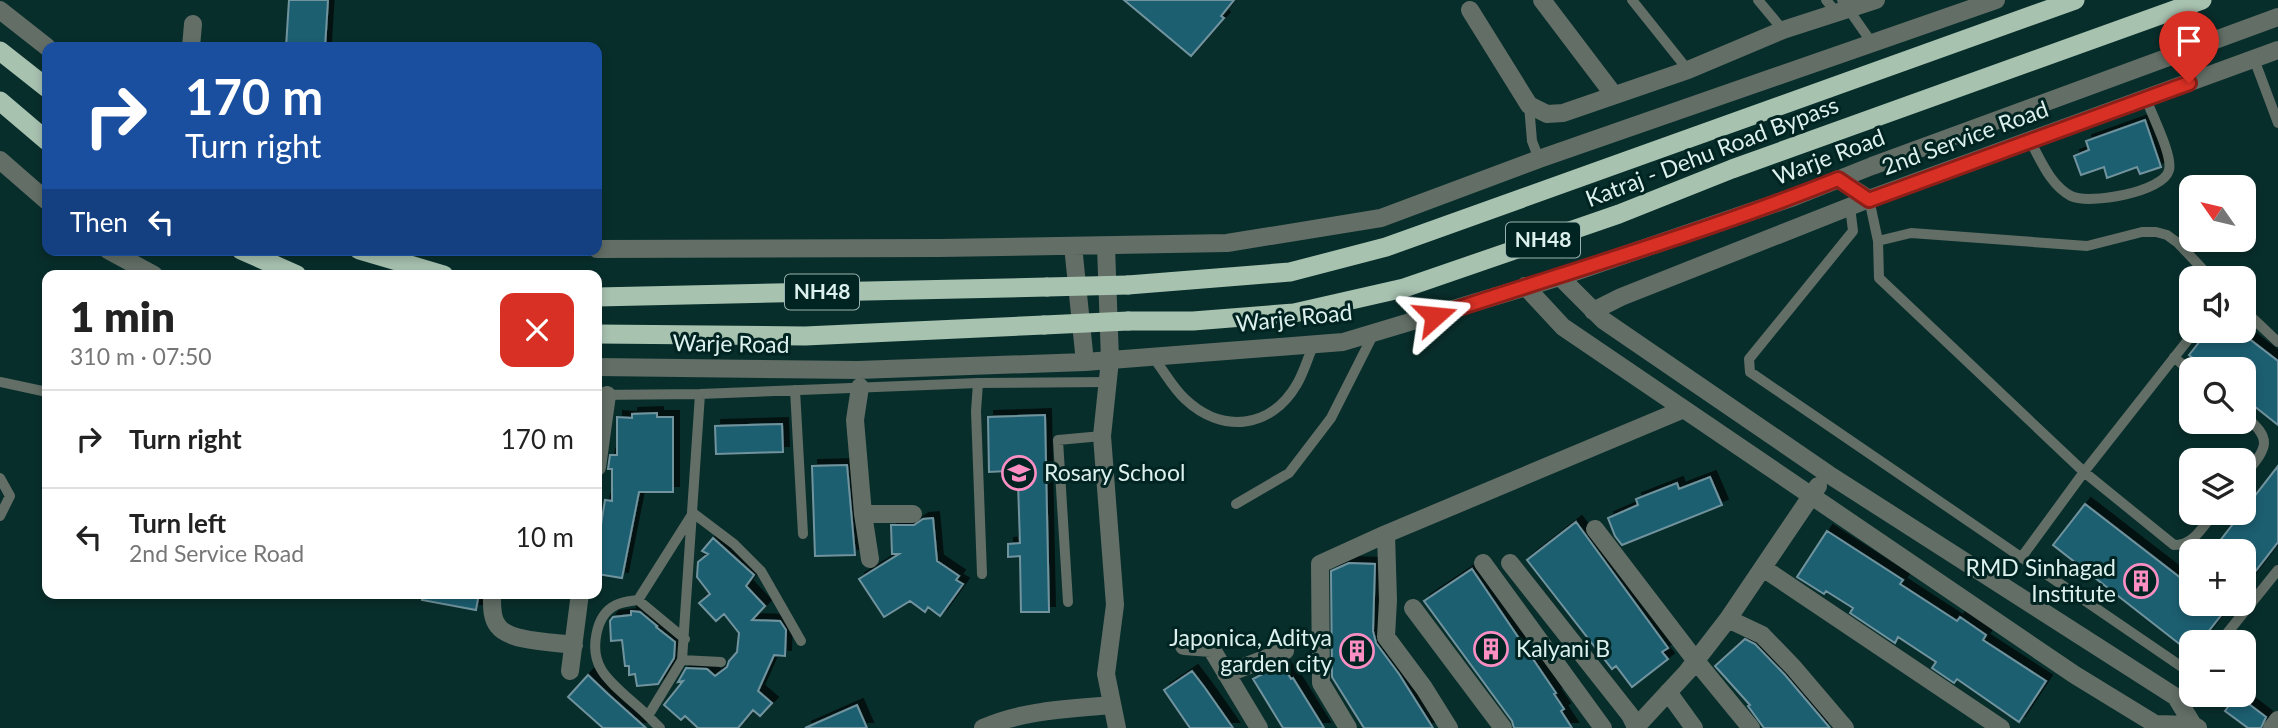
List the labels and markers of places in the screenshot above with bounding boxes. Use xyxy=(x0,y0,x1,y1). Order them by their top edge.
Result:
pin xyxy=(2159,11,2219,83)
school or university icon: Rosary School xyxy=(1000,454,1038,492)
place label: Rosary School xyxy=(1044,458,1185,486)
place label: RMD Sinhagad Institute xyxy=(1966,553,2116,607)
building icon: RMD Sinhagad Institute xyxy=(2122,562,2160,600)
place label: Japonica, Aditya garden city xyxy=(1169,623,1332,677)
building icon: Kalyani B xyxy=(1472,630,1510,668)
building icon: Japonica, Aditya garden city xyxy=(1338,632,1376,670)
place label: Kalyani B xyxy=(1516,634,1610,662)

